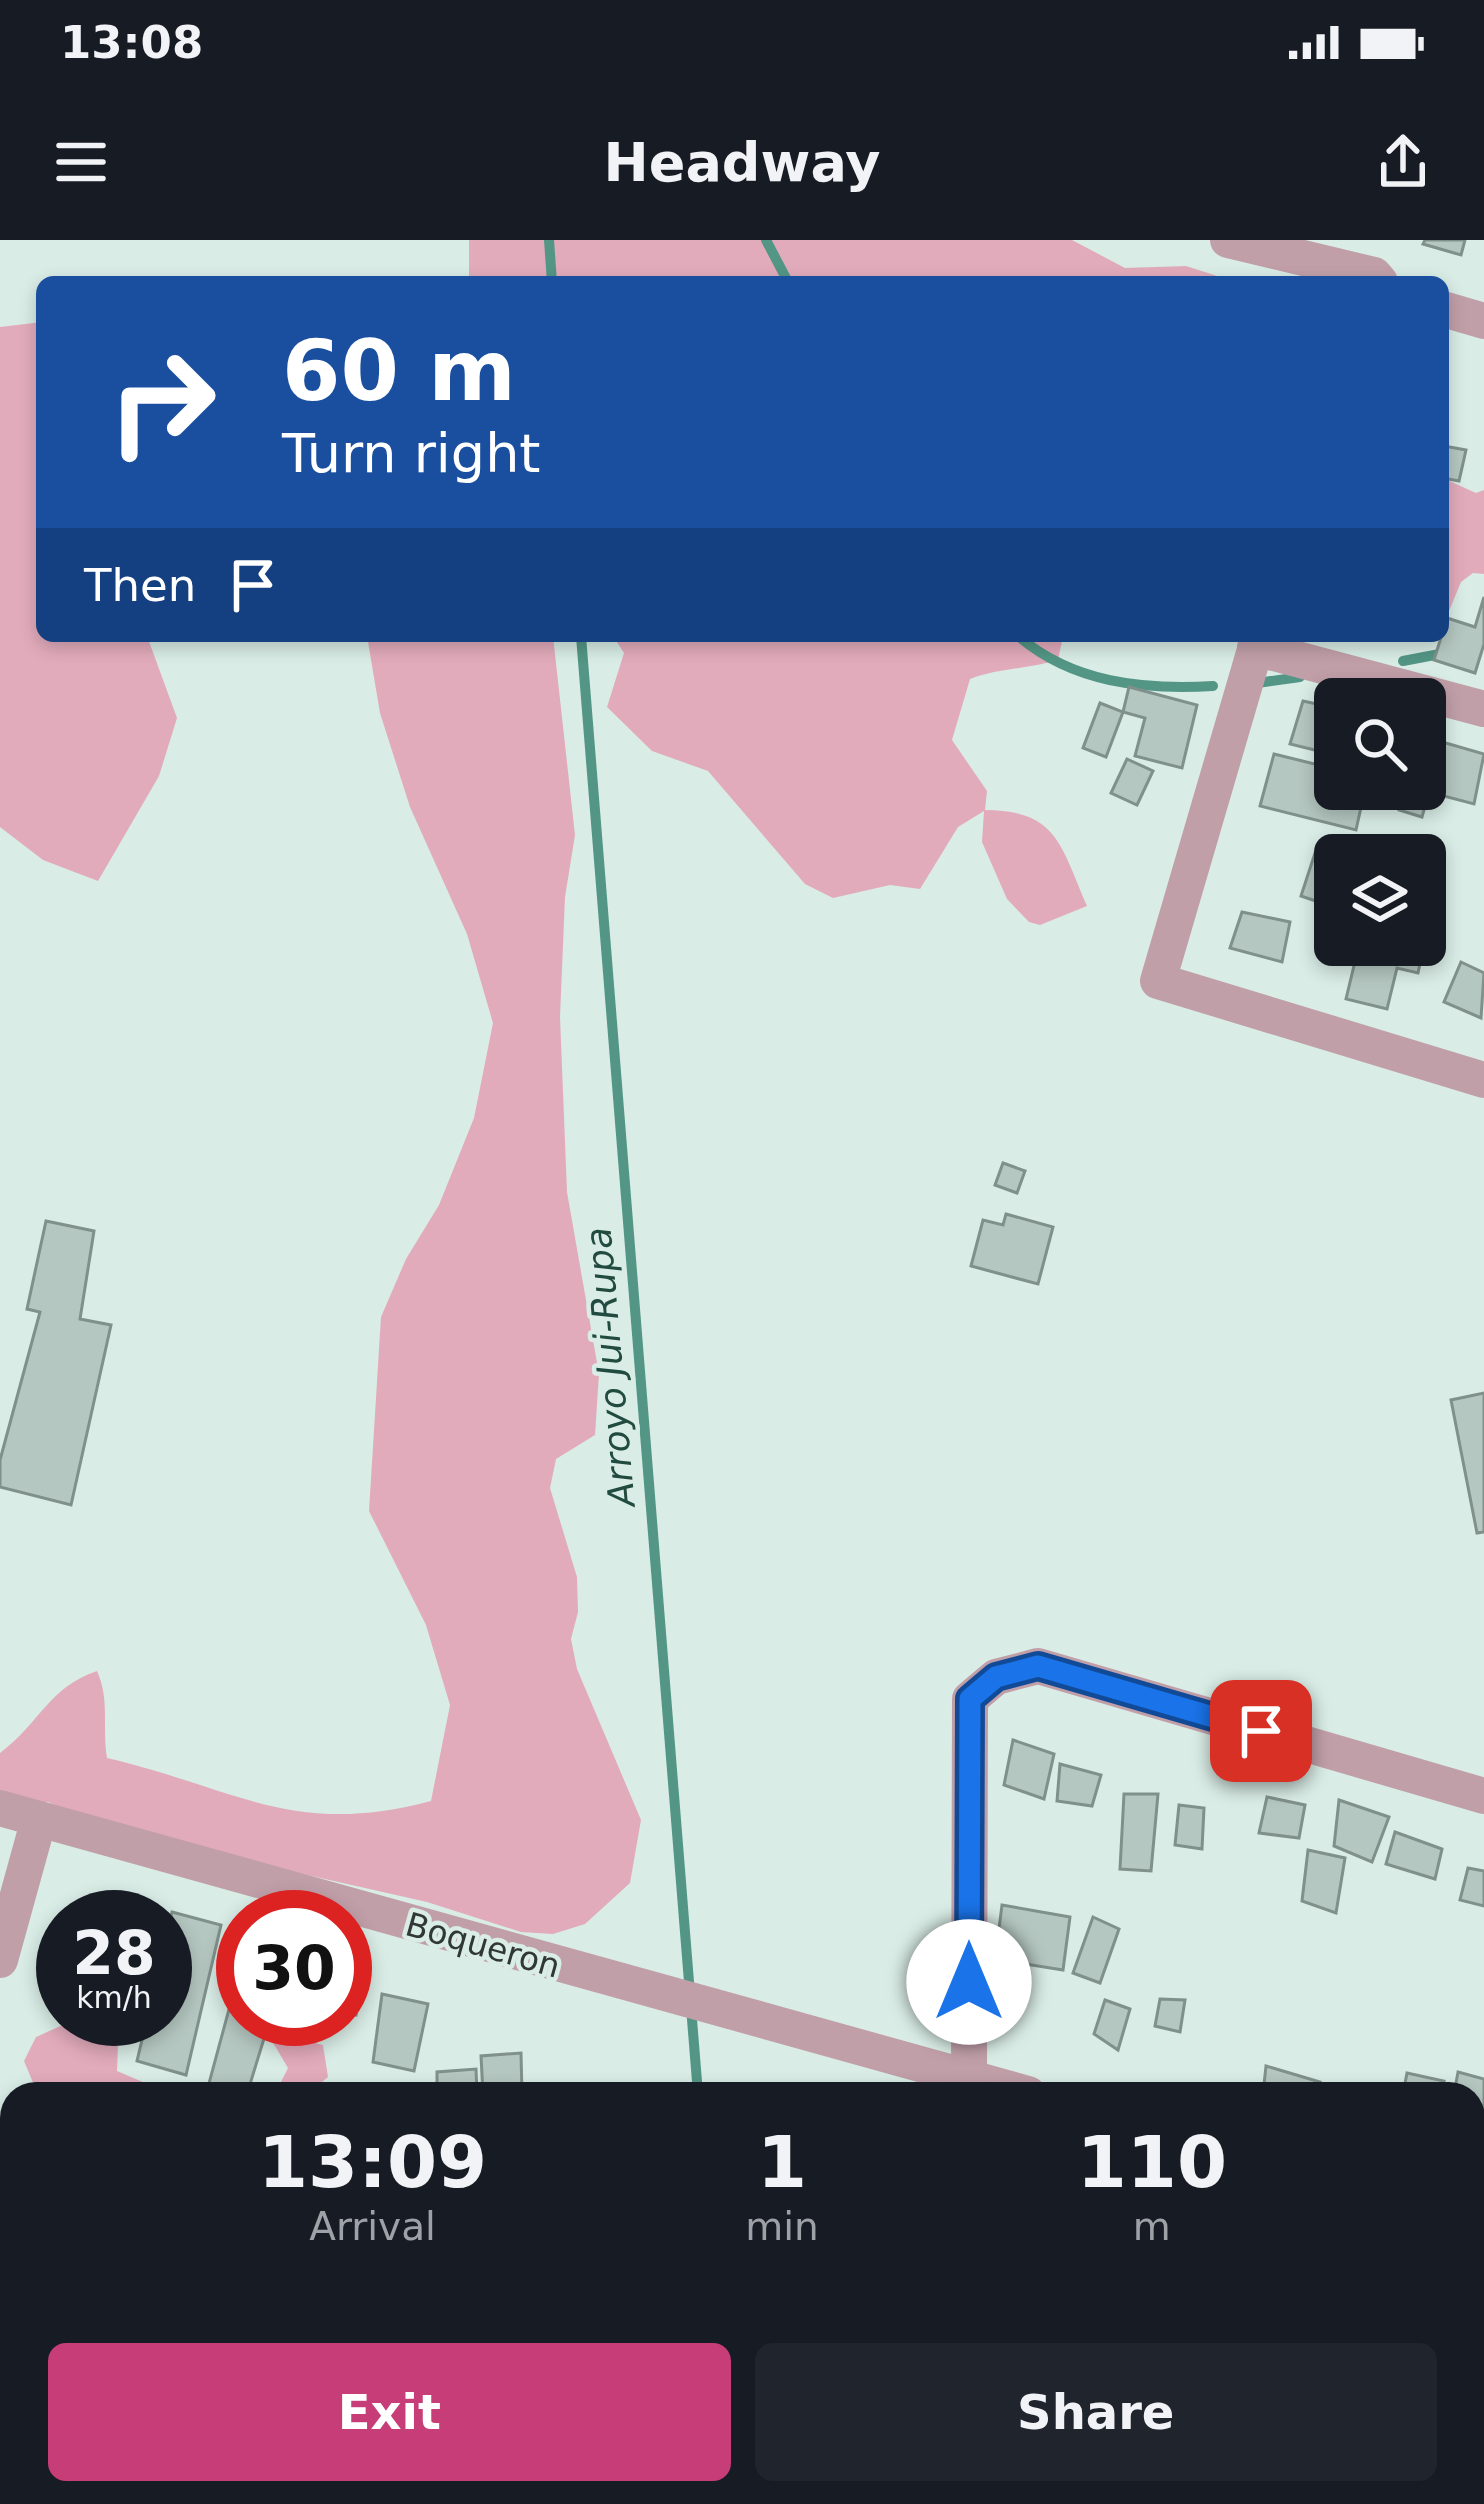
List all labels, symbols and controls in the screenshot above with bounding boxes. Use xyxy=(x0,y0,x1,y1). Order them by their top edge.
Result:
text: 13:08 xyxy=(60,16,203,69)
icon: menu xyxy=(48,129,114,195)
icon: share xyxy=(1370,129,1436,195)
text: Headway xyxy=(604,131,880,194)
text: 60 m xyxy=(282,322,516,420)
icon: right xyxy=(84,324,240,480)
text: Turn right xyxy=(282,422,541,485)
icon: arrive xyxy=(220,552,286,618)
text: Then xyxy=(84,559,196,612)
map controls xyxy=(1314,678,1446,966)
button: search xyxy=(1314,678,1446,810)
button: layers xyxy=(1314,834,1446,966)
water label: Arroyo Jui-Rupa xyxy=(577,1226,643,1510)
pin xyxy=(1210,1680,1312,1782)
icon: arrive xyxy=(1228,1698,1294,1764)
speed limit sign: 30 xyxy=(216,1890,372,2046)
street label: Boqueron xyxy=(401,1904,565,1986)
text: 28 xyxy=(72,1918,156,1988)
position arrow xyxy=(906,1919,1032,2045)
text: km/h xyxy=(76,1980,152,2015)
text: 13:09 xyxy=(258,2120,487,2204)
text: 1 xyxy=(757,2120,807,2204)
text: 110 xyxy=(1077,2120,1227,2204)
text: Arrival xyxy=(309,2204,436,2249)
text: min xyxy=(745,2204,819,2249)
text: m xyxy=(1133,2204,1171,2249)
button: Exit xyxy=(48,2343,731,2481)
button: Share xyxy=(755,2343,1437,2481)

